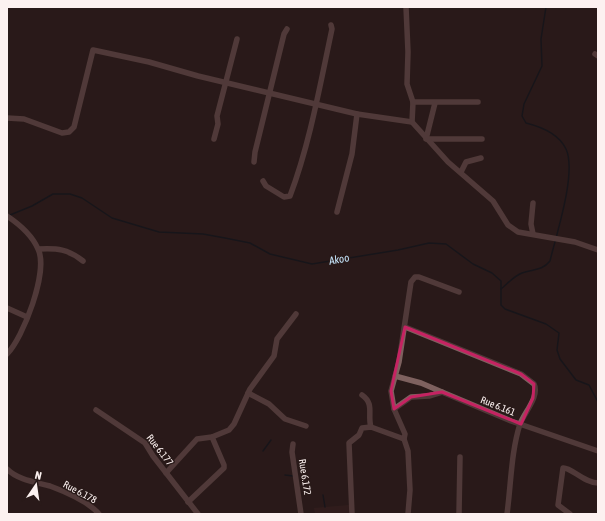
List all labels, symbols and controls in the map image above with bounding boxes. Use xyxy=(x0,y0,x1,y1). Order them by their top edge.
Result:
water label: Akoo xyxy=(327,251,350,267)
street label: Rue 6.161 xyxy=(479,394,517,418)
street label: Rue 6.177 xyxy=(144,432,176,468)
street label: Rue 6.172 xyxy=(297,458,313,496)
north arrow xyxy=(16,465,56,505)
text: N xyxy=(34,469,43,482)
street label: Rue 6.178 xyxy=(61,479,99,506)

